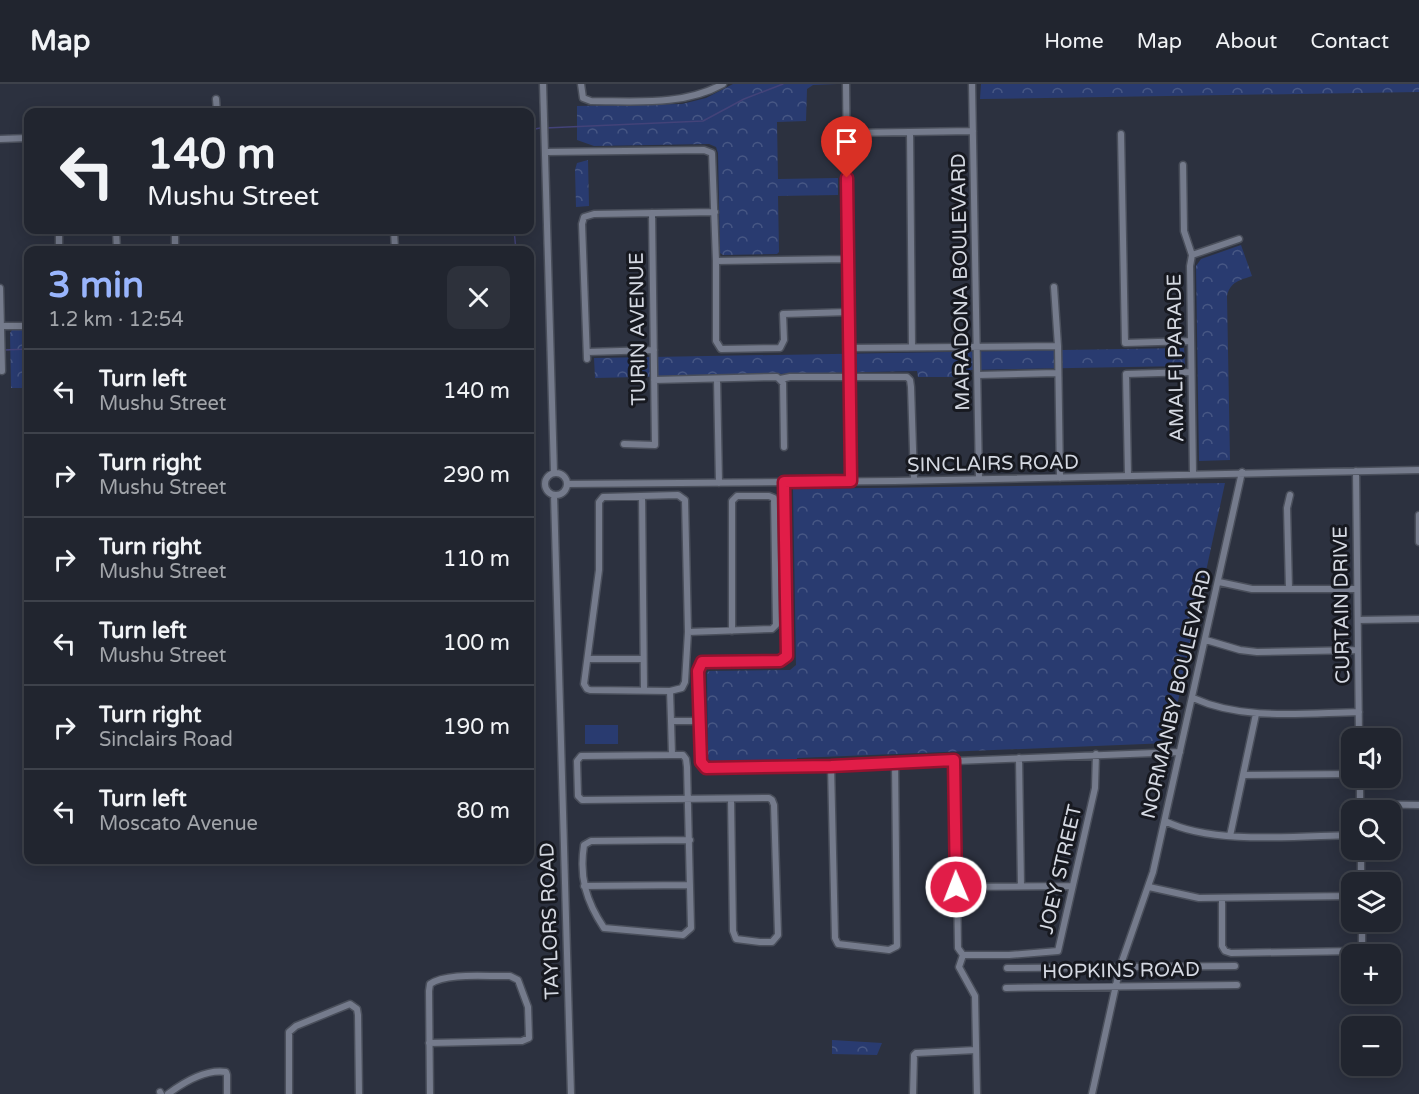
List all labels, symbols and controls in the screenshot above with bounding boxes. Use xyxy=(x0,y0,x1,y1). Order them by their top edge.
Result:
text: Map xyxy=(30,24,90,58)
text: Home xyxy=(1044,29,1104,54)
text: Map xyxy=(1137,29,1182,54)
text: About xyxy=(1215,29,1277,54)
text: Contact xyxy=(1310,29,1389,54)
pin xyxy=(821,116,872,178)
icon: arrive xyxy=(830,125,863,158)
text: 140 m xyxy=(147,129,276,180)
icon: left xyxy=(48,132,126,210)
street label: MARADONA BOULEVARD xyxy=(947,153,975,411)
text: Mushu Street xyxy=(147,180,319,213)
street label: TURIN AVENUE xyxy=(625,252,651,406)
text: 3 min xyxy=(48,264,144,307)
button: close xyxy=(447,266,510,329)
street label: AMALFI PARADE xyxy=(1163,274,1189,442)
text: 1.2 km · 12:54 xyxy=(48,308,184,332)
text: Turn left xyxy=(99,366,187,392)
icon: left xyxy=(48,375,81,408)
text: 140 m xyxy=(443,378,510,404)
text: Mushu Street xyxy=(99,392,226,416)
text: Turn right xyxy=(99,450,201,476)
street label: SINCLAIRS ROAD xyxy=(907,451,1079,477)
icon: right xyxy=(48,459,81,492)
text: 290 m xyxy=(443,462,510,488)
text: Mushu Street xyxy=(99,476,226,500)
street label: CURTAIN DRIVE xyxy=(1329,526,1355,684)
text: Turn right xyxy=(99,534,201,560)
icon: right xyxy=(48,543,81,576)
text: 110 m xyxy=(443,546,510,572)
text: Mushu Street xyxy=(99,560,226,584)
street label: NORMANBY BOULEVARD xyxy=(1137,567,1217,821)
text: Turn left xyxy=(99,618,187,644)
icon: left xyxy=(48,627,81,660)
text: 100 m xyxy=(443,630,510,656)
text: Mushu Street xyxy=(99,644,226,668)
text: Turn right xyxy=(99,702,201,728)
icon: right xyxy=(48,711,81,744)
text: 190 m xyxy=(443,714,510,740)
text: Sinclairs Road xyxy=(99,728,233,752)
map controls xyxy=(1341,728,1401,1076)
button: sound xyxy=(1341,728,1401,788)
text: Turn left xyxy=(99,786,187,812)
icon: left xyxy=(48,795,81,828)
text: 80 m xyxy=(456,798,510,824)
button: search xyxy=(1341,800,1401,860)
street label: JOEY STREET xyxy=(1034,802,1088,936)
text: Moscato Avenue xyxy=(99,812,258,836)
street label: TAYLORS ROAD xyxy=(535,842,565,1000)
position arrow xyxy=(924,855,988,919)
button: layers xyxy=(1341,872,1401,932)
button: + xyxy=(1341,944,1401,1004)
street label: HOPKINS ROAD xyxy=(1042,958,1200,984)
button: − xyxy=(1341,1016,1401,1076)

